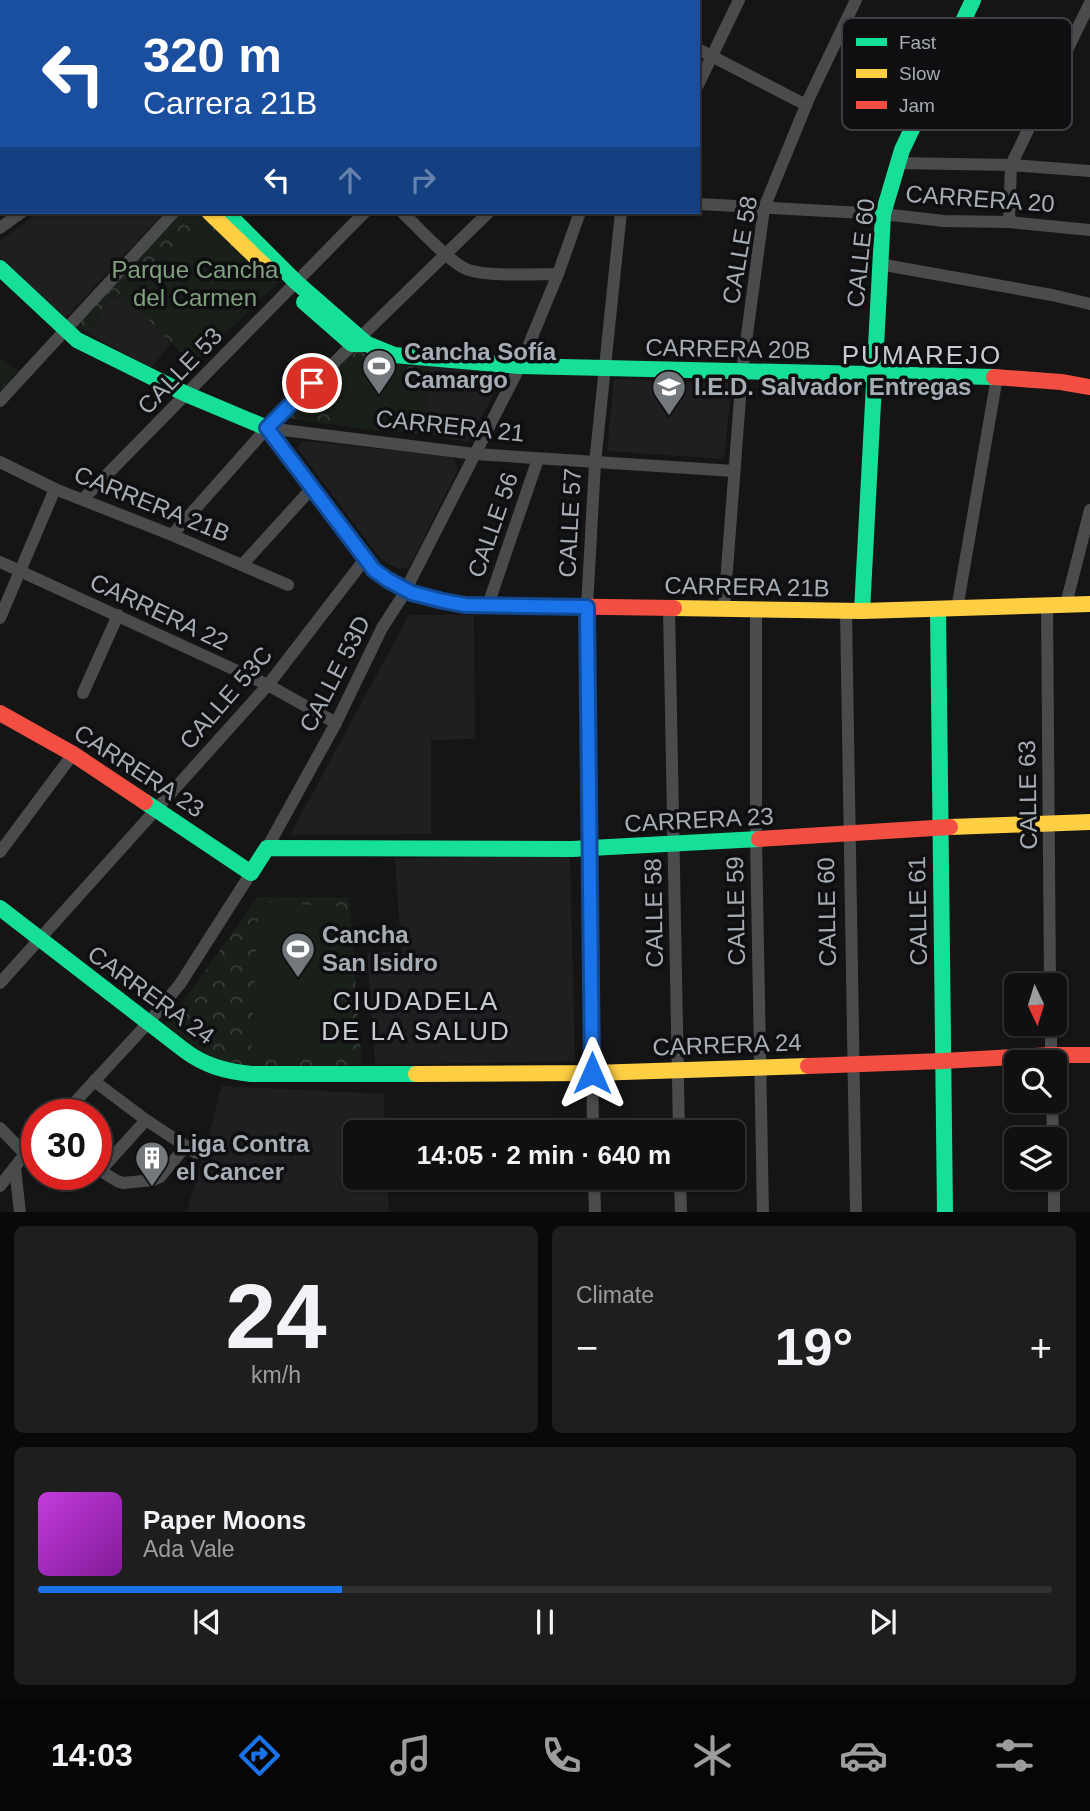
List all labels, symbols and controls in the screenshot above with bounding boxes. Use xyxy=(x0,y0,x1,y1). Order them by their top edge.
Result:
legend xyxy=(842,18,1072,130)
icon: left xyxy=(28,28,119,119)
text: 320 m xyxy=(143,28,282,82)
text: Fast xyxy=(899,32,937,53)
text: Slow xyxy=(899,63,940,84)
text: Carrera 21B xyxy=(143,85,317,121)
text: Jam xyxy=(899,95,935,116)
icon: left xyxy=(258,161,296,199)
icon: ahead xyxy=(331,161,369,199)
icon: right xyxy=(404,161,442,199)
street label: CARRERA 20 xyxy=(905,180,1055,217)
street label: CALLE 58 xyxy=(717,194,762,306)
street label: CALLE 60 xyxy=(841,197,880,309)
park label: Parque Cancha del Carmen xyxy=(112,256,279,311)
street label: CALLE 53 xyxy=(132,322,227,419)
street label: CARRERA 20B xyxy=(645,334,811,363)
place label: Cancha Sofía Camargo xyxy=(404,338,557,393)
district label: PUMAREJO xyxy=(842,340,1002,370)
sports icon: Cancha Sofía Camargo xyxy=(360,347,398,396)
pin xyxy=(282,353,342,413)
icon: arrive xyxy=(293,364,331,402)
school or university icon: I.E.D. Salvador Entregas xyxy=(650,368,688,417)
place label: I.E.D. Salvador Entregas xyxy=(694,373,971,400)
street label: CARRERA 21 xyxy=(374,404,526,447)
street label: CARRERA 21B xyxy=(70,460,234,547)
street label: CALLE 57 xyxy=(553,468,586,578)
street label: CALLE 56 xyxy=(462,469,523,581)
street label: CARRERA 22 xyxy=(86,568,233,655)
street label: CARRERA 21B xyxy=(664,572,830,601)
street label: CALLE 53D xyxy=(294,611,375,736)
street label: CALLE 53C xyxy=(174,641,277,754)
street label: CARRERA 23 xyxy=(69,719,209,823)
street label: CALLE 63 xyxy=(1013,740,1042,850)
street label: CARRERA 23 xyxy=(624,802,774,837)
street label: CALLE 59 xyxy=(721,856,750,966)
street label: CALLE 61 xyxy=(903,856,932,966)
street label: CALLE 60 xyxy=(812,857,841,967)
street label: CALLE 58 xyxy=(639,858,668,968)
place label: Cancha San Isidro xyxy=(322,921,438,976)
sports icon: Cancha San Isidro xyxy=(279,930,317,979)
street label: CARRERA 24 xyxy=(83,940,220,1049)
north arrow xyxy=(1004,973,1068,1036)
map controls xyxy=(1004,973,1067,1190)
district label: CIUDADELA DE LA SALUD xyxy=(321,986,511,1046)
street label: CARRERA 24 xyxy=(652,1028,802,1061)
position arrow xyxy=(555,1036,629,1110)
button: search xyxy=(1004,1050,1067,1113)
speed limit sign: 30 xyxy=(21,1099,112,1190)
button: layers xyxy=(1004,1127,1067,1190)
place label: Liga Contra el Cancer xyxy=(176,1130,310,1185)
building icon: Liga Contra el Cancer xyxy=(133,1139,171,1188)
text: 14:05 · 2 min · 640 m xyxy=(417,1140,671,1170)
text: 24 xyxy=(225,1266,327,1367)
text: Climate xyxy=(576,1282,654,1308)
text: 19° xyxy=(775,1318,853,1376)
text: − xyxy=(576,1327,598,1369)
text: + xyxy=(1030,1327,1052,1369)
text: km/h xyxy=(251,1362,301,1388)
text: Paper Moons xyxy=(143,1505,306,1535)
text: Ada Vale xyxy=(143,1536,235,1562)
icon: previous xyxy=(188,1603,226,1641)
icon: pause xyxy=(526,1603,564,1641)
icon: next xyxy=(864,1603,902,1641)
icon: directions xyxy=(235,1731,284,1780)
icon: music xyxy=(386,1731,435,1780)
icon: phone xyxy=(537,1731,586,1780)
icon: climate xyxy=(688,1731,737,1780)
icon: car xyxy=(839,1731,888,1780)
icon: filters xyxy=(990,1731,1039,1780)
text: 14:03 xyxy=(51,1737,133,1773)

